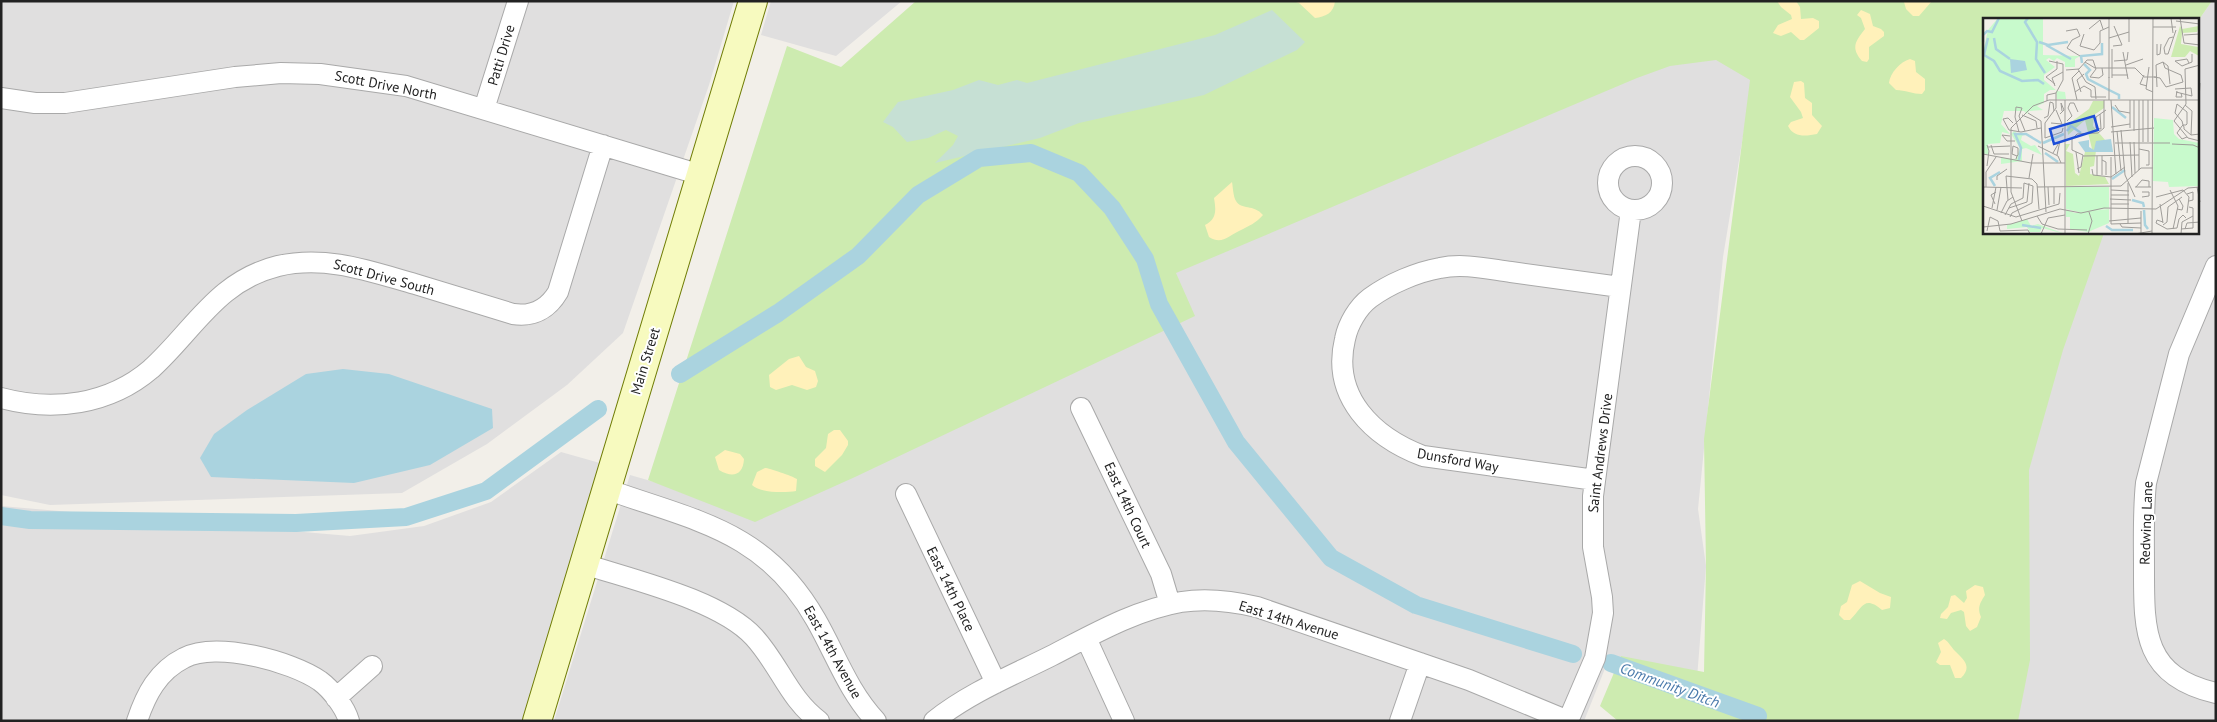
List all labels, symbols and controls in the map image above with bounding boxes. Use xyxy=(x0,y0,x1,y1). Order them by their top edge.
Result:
inset map xyxy=(1983,18,2200,234)
street label: Patti Drive xyxy=(483,22,519,88)
street label: Scott Drive North xyxy=(333,66,439,104)
street label: Scott Drive South xyxy=(331,255,437,299)
street label: Main Street xyxy=(626,325,664,397)
street label: Saint Andrews Drive xyxy=(1584,392,1616,514)
street label: Dunsford Way xyxy=(1416,444,1501,476)
street label: East 14th Court xyxy=(1100,459,1156,551)
street label: Redwing Lane xyxy=(2136,481,2156,565)
street label: East 14th Place xyxy=(923,544,979,634)
street label: East 14th Avenue xyxy=(1237,596,1341,644)
street label: East 14th Avenue xyxy=(800,602,866,702)
water label: Community Ditch xyxy=(1618,658,1722,712)

